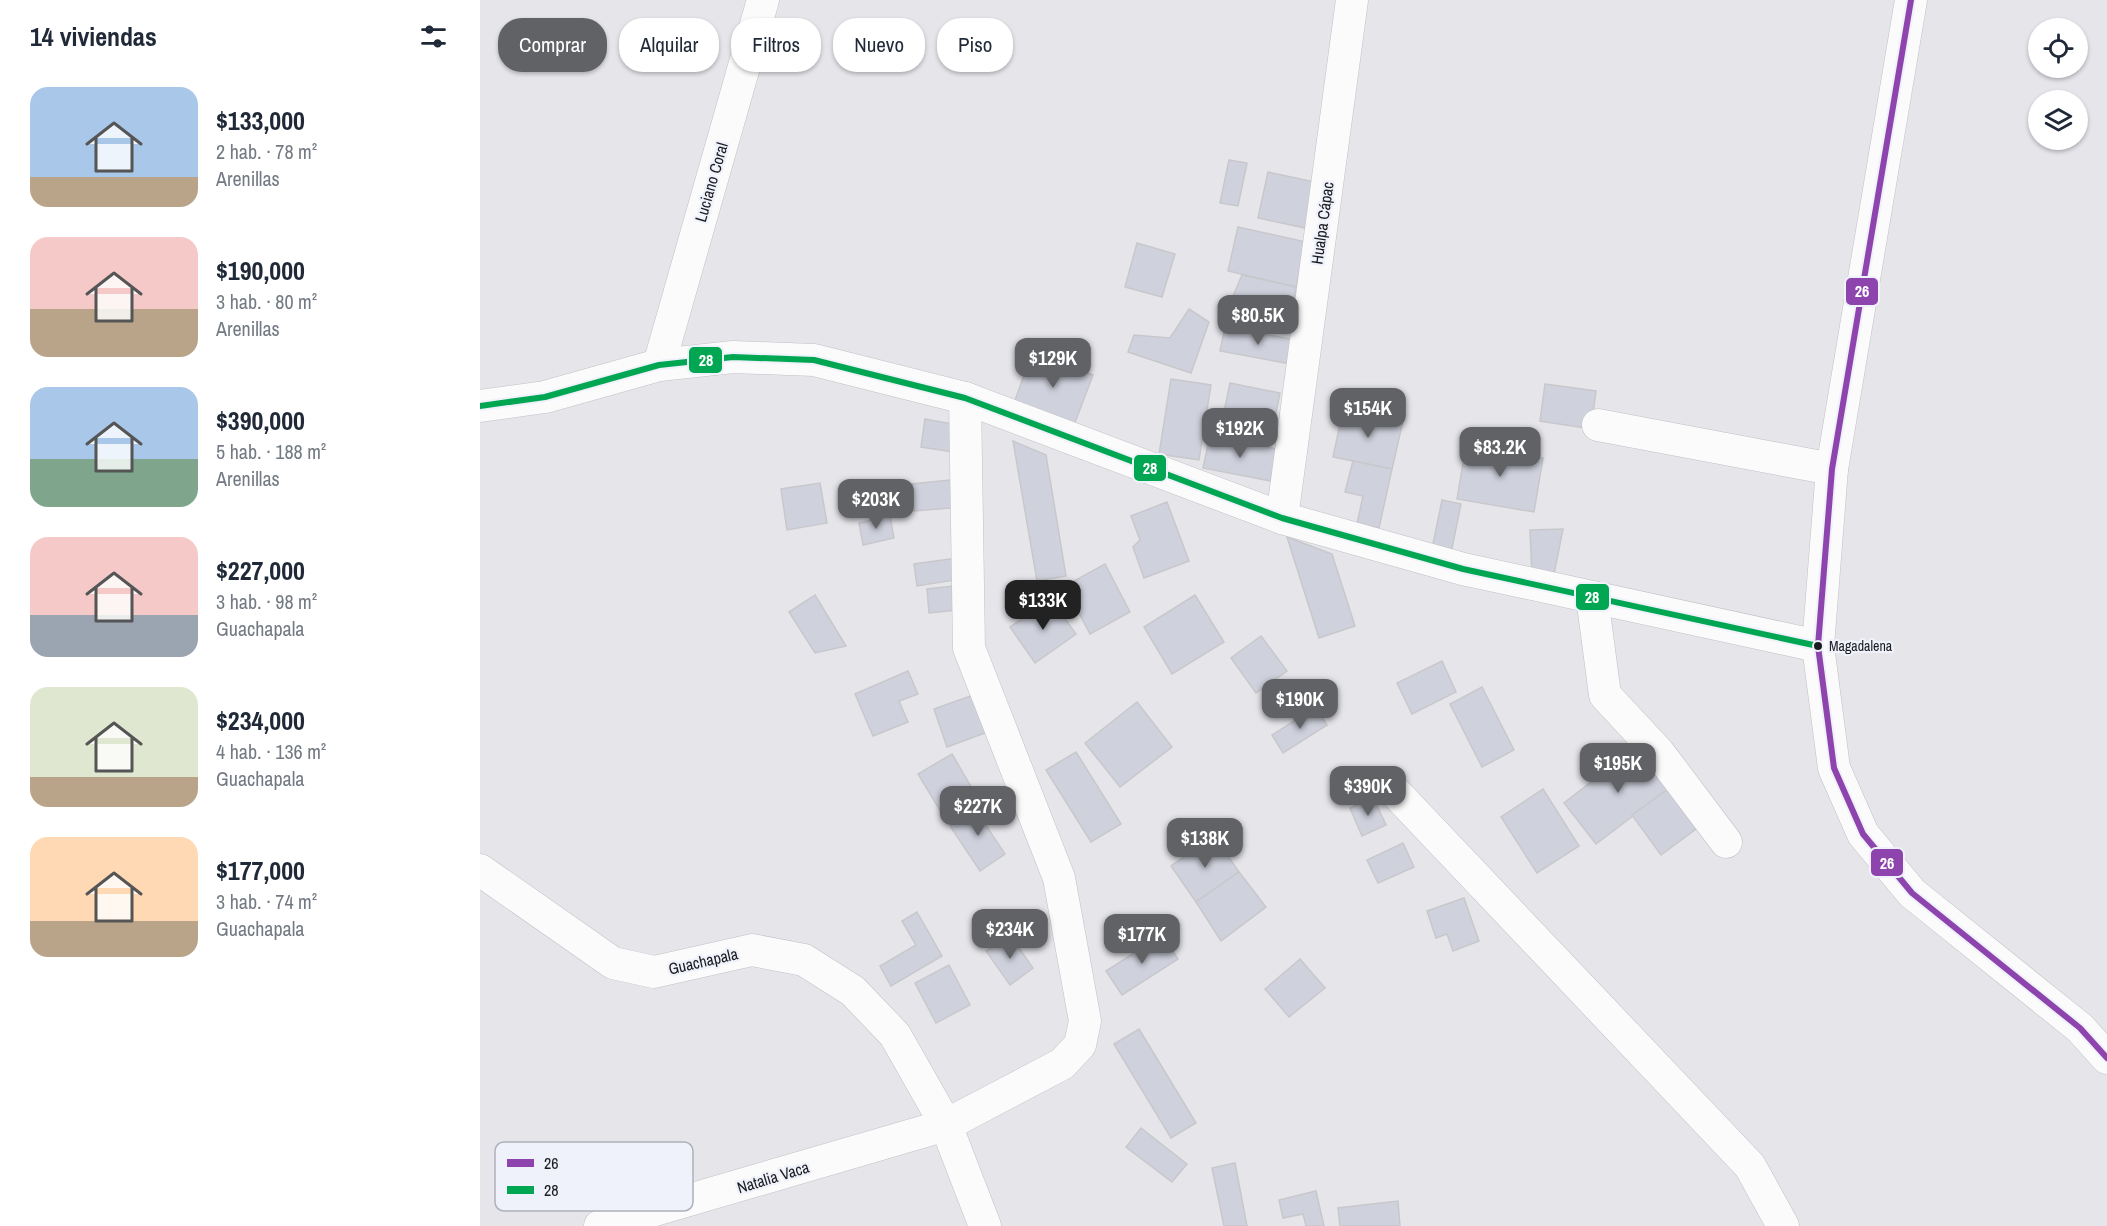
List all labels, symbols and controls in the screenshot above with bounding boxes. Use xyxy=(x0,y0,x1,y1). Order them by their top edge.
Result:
chip: Comprar xyxy=(498,18,607,72)
chip: Alquilar xyxy=(619,18,719,72)
chip: Filtros xyxy=(731,18,821,72)
chip: Nuevo xyxy=(833,18,925,72)
chip: Piso xyxy=(937,18,1013,72)
map controls xyxy=(2028,18,2088,150)
button: locate xyxy=(2028,18,2088,78)
text: 14 viviendas xyxy=(30,19,157,54)
icon: filters xyxy=(417,20,450,53)
button: layers xyxy=(2028,90,2088,150)
text: $133,000 xyxy=(216,103,305,138)
icon: home xyxy=(78,111,150,183)
text: 2 hab. · 78 m² xyxy=(216,138,317,165)
street label: Luciano Coral xyxy=(689,140,733,224)
text: Arenillas xyxy=(216,165,280,192)
street label: Hualpa Cápac xyxy=(1305,180,1339,266)
text: $190,000 xyxy=(216,253,305,288)
icon: home xyxy=(78,261,150,333)
line badge: 26 xyxy=(1845,277,1879,306)
text: 26 xyxy=(1855,280,1869,302)
text: 3 hab. · 80 m² xyxy=(216,288,317,315)
pin: $80.5K xyxy=(1209,295,1307,346)
text: $80.5K xyxy=(1232,301,1284,328)
text: Arenillas xyxy=(216,315,280,342)
pin: $129K xyxy=(1011,338,1095,389)
text: $129K xyxy=(1029,344,1077,371)
line badge: 28 xyxy=(688,346,723,374)
text: 28 xyxy=(699,349,713,371)
pin: $154K xyxy=(1326,388,1410,439)
text: $154K xyxy=(1344,394,1392,421)
text: $390,000 xyxy=(216,403,305,438)
pin: $192K xyxy=(1198,408,1282,459)
icon: home xyxy=(78,411,150,483)
text: $192K xyxy=(1216,414,1264,441)
pin: $83.2K xyxy=(1451,427,1549,478)
text: $83.2K xyxy=(1474,433,1526,460)
text: 5 hab. · 188 m² xyxy=(216,438,326,465)
line badge: 28 xyxy=(1133,454,1167,482)
text: 28 xyxy=(1143,457,1157,479)
text: Arenillas xyxy=(216,465,280,492)
pin: $203K xyxy=(834,479,918,530)
text: $203K xyxy=(852,485,900,512)
text: $227,000 xyxy=(216,553,305,588)
icon: home xyxy=(78,561,150,633)
pin: $133K xyxy=(1001,580,1085,631)
line badge: 28 xyxy=(1575,583,1610,611)
text: $133K xyxy=(1019,586,1067,613)
text: 28 xyxy=(1585,586,1599,608)
text: 3 hab. · 98 m² xyxy=(216,588,317,615)
text: Guachapala xyxy=(216,615,304,642)
place label: Magadalena xyxy=(1829,637,1893,655)
marker: Magadalena xyxy=(1812,640,1824,652)
pin: $190K xyxy=(1258,679,1342,730)
text: $190K xyxy=(1276,685,1324,712)
text: $234,000 xyxy=(216,703,305,738)
icon: home xyxy=(78,711,150,783)
text: 4 hab. · 136 m² xyxy=(216,738,326,765)
pin: $195K xyxy=(1576,743,1660,794)
text: $195K xyxy=(1594,749,1642,776)
text: Guachapala xyxy=(216,765,304,792)
pin: $390K xyxy=(1326,766,1410,817)
text: $390K xyxy=(1344,772,1392,799)
pin: $227K xyxy=(936,786,1020,837)
text: $227K xyxy=(954,792,1002,819)
pin: $138K xyxy=(1163,818,1247,869)
text: $138K xyxy=(1181,824,1229,851)
line badge: 26 xyxy=(1870,848,1904,877)
text: 26 xyxy=(1880,852,1894,874)
text: $177,000 xyxy=(216,853,305,888)
icon: home xyxy=(78,861,150,933)
text: 3 hab. · 74 m² xyxy=(216,888,317,915)
pin: $234K xyxy=(968,909,1052,960)
pin: $177K xyxy=(1100,914,1184,965)
text: Guachapala xyxy=(216,915,304,942)
text: $234K xyxy=(986,915,1034,942)
text: $177K xyxy=(1118,920,1166,947)
street label: Guachapala xyxy=(666,942,741,980)
legend xyxy=(495,1142,693,1211)
text: 26 xyxy=(544,1152,559,1174)
street label: Natalia Vaca xyxy=(734,1155,812,1198)
text: 28 xyxy=(544,1179,559,1201)

